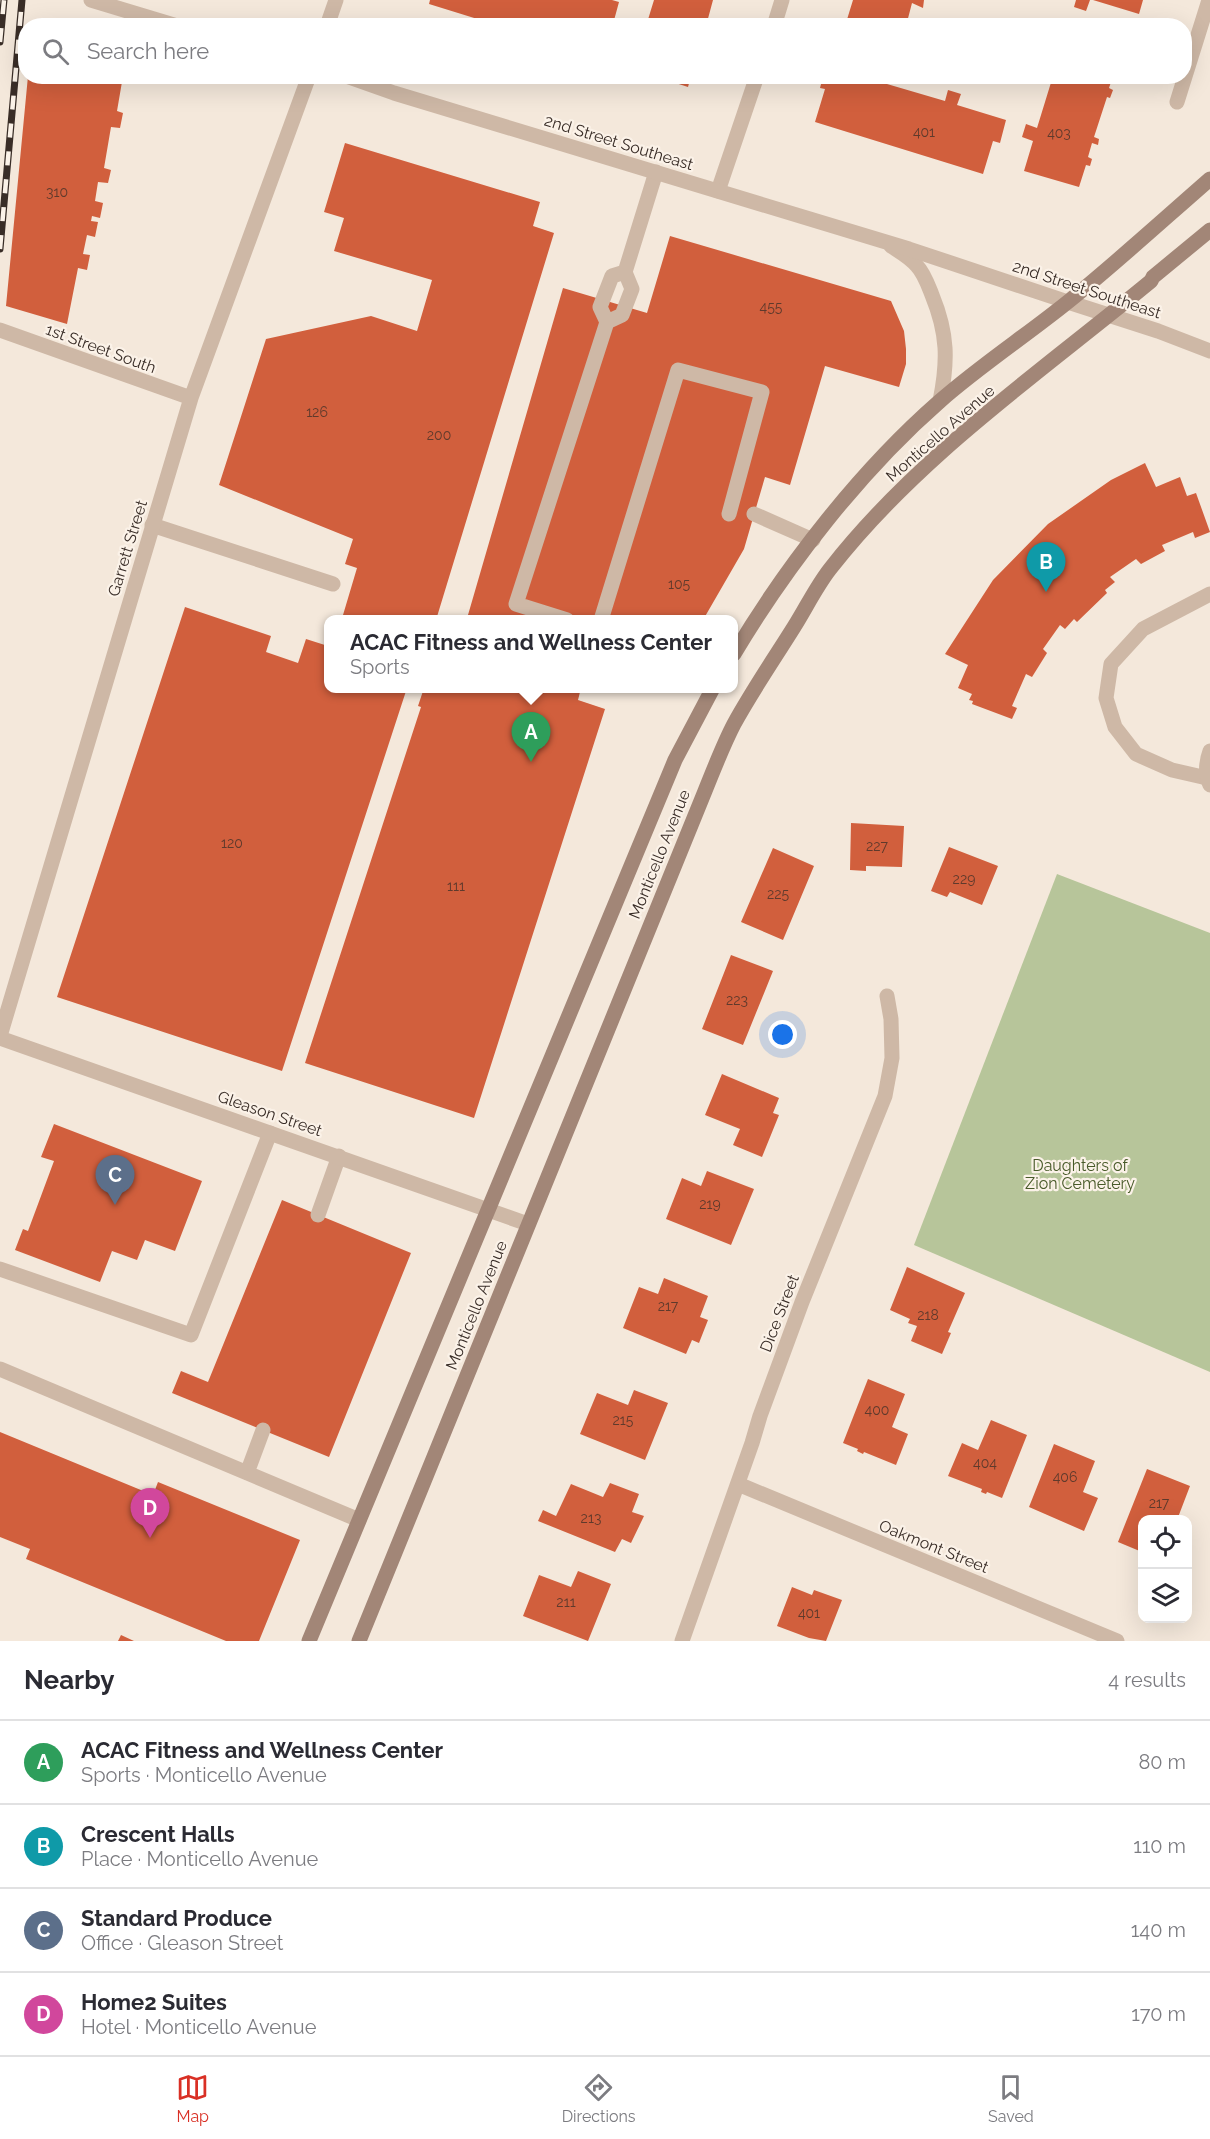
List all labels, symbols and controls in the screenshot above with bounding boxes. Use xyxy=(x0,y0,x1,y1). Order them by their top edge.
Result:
search box xyxy=(18,18,1192,84)
icon: search xyxy=(39,35,72,68)
text: Search here xyxy=(87,38,209,64)
street label: 2nd Street Southeast xyxy=(542,111,696,174)
house number: 401 xyxy=(913,124,935,140)
house number: 403 xyxy=(1047,125,1071,141)
house number: 310 xyxy=(46,184,68,200)
street label: 2nd Street Southeast xyxy=(1010,257,1164,323)
house number: 455 xyxy=(760,299,783,315)
street label: 1st Street South xyxy=(43,320,159,377)
street label: Monticello Avenue xyxy=(882,381,998,486)
house number: 126 xyxy=(306,404,328,420)
house number: 200 xyxy=(427,427,451,443)
street label: Garrett Street xyxy=(104,497,151,599)
pin: B xyxy=(1026,542,1066,592)
house number: 105 xyxy=(668,576,690,592)
popup xyxy=(324,615,738,693)
text: ACAC Fitness and Wellness Center xyxy=(350,629,712,655)
text: Sports xyxy=(350,655,410,679)
pin: A xyxy=(512,712,550,762)
street label: Monticello Avenue xyxy=(625,787,694,922)
house number: 120 xyxy=(221,835,243,851)
house number: 227 xyxy=(866,838,889,854)
house number: 229 xyxy=(953,871,975,887)
house number: 111 xyxy=(447,878,465,894)
house number: 225 xyxy=(767,886,789,902)
house number: 223 xyxy=(726,992,748,1008)
your location xyxy=(768,1020,797,1049)
street label: Gleason Street xyxy=(215,1087,325,1140)
pin: C xyxy=(96,1156,134,1205)
park label: Daughters of Zion Cemetery xyxy=(1025,1156,1135,1193)
house number: 219 xyxy=(699,1196,721,1212)
street label: Monticello Avenue xyxy=(442,1238,511,1373)
street label: Dice Street xyxy=(756,1271,803,1355)
house number: 217 xyxy=(658,1298,679,1314)
house number: 218 xyxy=(917,1307,939,1323)
house number: 400 xyxy=(865,1402,889,1418)
house number: 215 xyxy=(613,1412,634,1428)
house number: 404 xyxy=(973,1455,997,1471)
house number: 406 xyxy=(1053,1469,1077,1485)
pin: D xyxy=(130,1488,170,1538)
house number: 217 xyxy=(1149,1495,1170,1511)
house number: 213 xyxy=(581,1510,601,1526)
map controls xyxy=(1138,1515,1192,1623)
button: locate xyxy=(1138,1515,1192,1569)
street label: Oakmont Street xyxy=(876,1516,992,1577)
button: layers xyxy=(1138,1569,1192,1623)
house number: 211 xyxy=(556,1594,576,1610)
house number: 401 xyxy=(798,1605,820,1621)
text: Nearby xyxy=(24,1665,114,1695)
text: 4 results xyxy=(1108,1668,1186,1692)
text: ACAC Fitness and Wellness Center xyxy=(81,1737,443,1763)
text: A xyxy=(37,1750,50,1774)
text: 80 m xyxy=(1138,1750,1186,1774)
text: Sports · Monticello Avenue xyxy=(81,1763,327,1787)
text: Crescent Halls xyxy=(81,1821,235,1847)
text: B xyxy=(37,1834,50,1858)
text: 110 m xyxy=(1133,1834,1186,1858)
text: Place · Monticello Avenue xyxy=(81,1847,318,1871)
text: Standard Produce xyxy=(81,1905,272,1931)
text: C xyxy=(37,1918,50,1942)
text: 140 m xyxy=(1131,1918,1186,1942)
text: Office · Gleason Street xyxy=(81,1931,283,1955)
text: Home2 Suites xyxy=(81,1989,227,2015)
text: D xyxy=(36,2002,51,2026)
text: 170 m xyxy=(1131,2002,1186,2026)
text: Hotel · Monticello Avenue xyxy=(81,2015,316,2039)
tab: Map xyxy=(176,2071,209,2126)
tab: Directions xyxy=(562,2071,636,2126)
tab: Saved xyxy=(988,2071,1034,2126)

